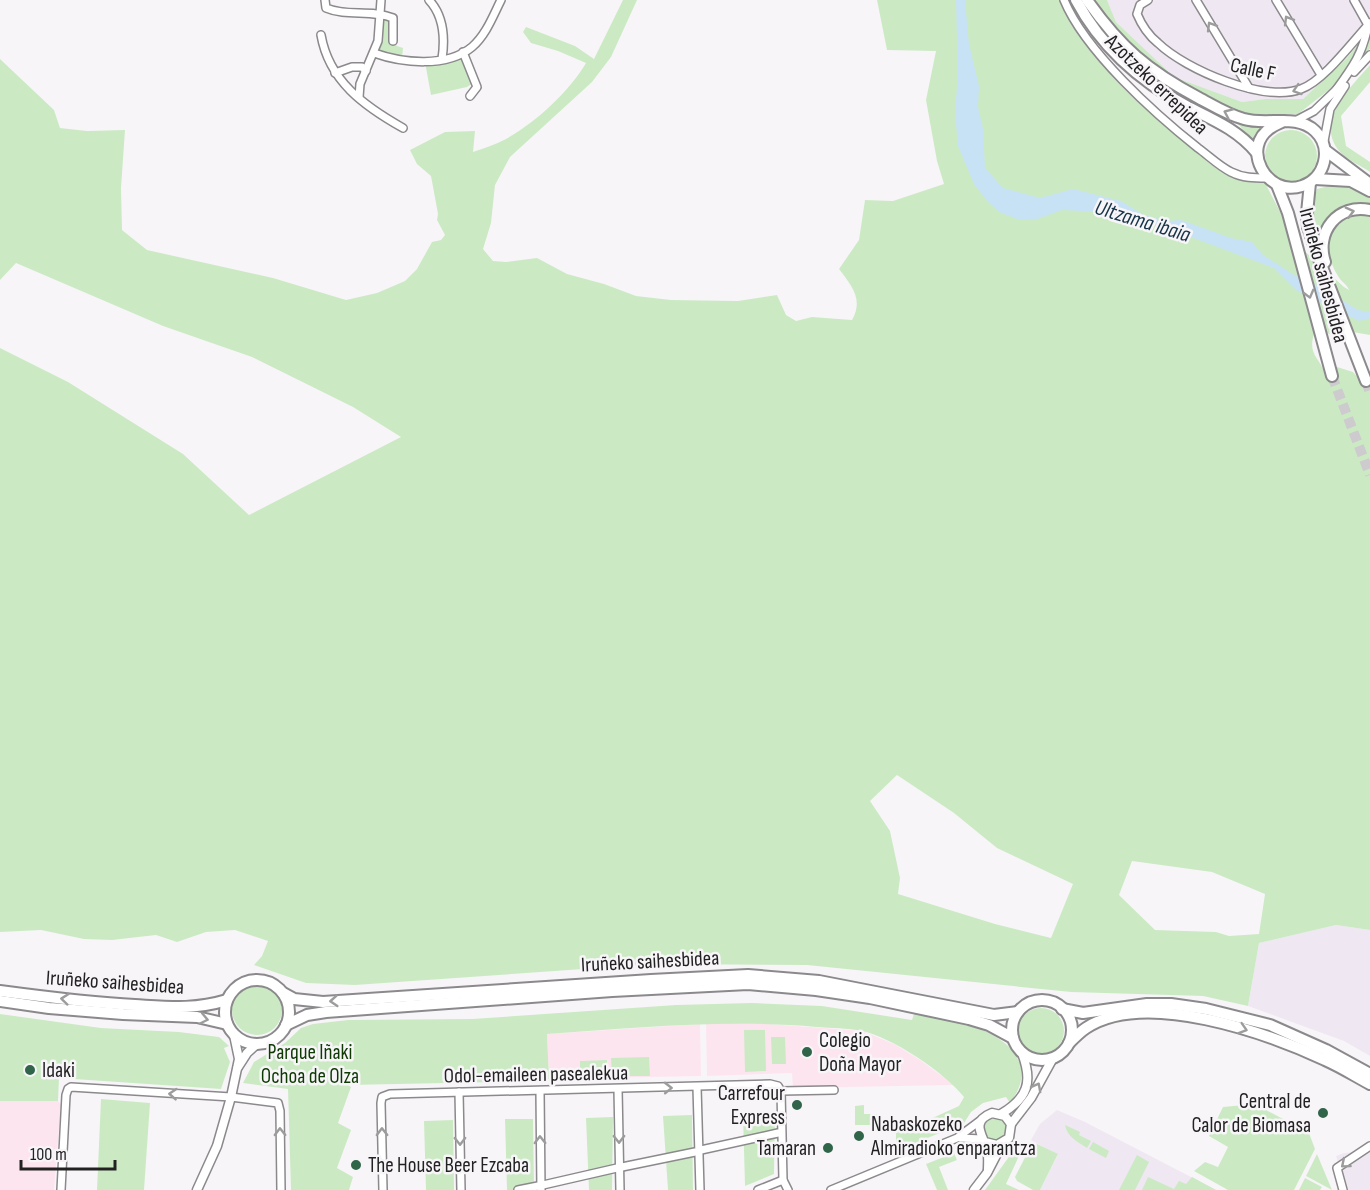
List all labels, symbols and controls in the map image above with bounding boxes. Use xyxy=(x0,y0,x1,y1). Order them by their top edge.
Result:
one-way arrow xyxy=(1284,16,1296,26)
one-way arrow xyxy=(1207,22,1219,32)
street label: Azotzeko errepidea xyxy=(1099,28,1213,140)
street label: Calle F xyxy=(1228,53,1278,86)
one-way arrow xyxy=(1292,82,1303,95)
one-way arrow xyxy=(1223,108,1234,120)
water label: Ultzama ibaia xyxy=(1091,194,1194,249)
street label: Iruñeko saihesbidea xyxy=(1294,205,1354,345)
one-way arrow xyxy=(1345,206,1355,219)
one-way arrow xyxy=(1302,289,1314,299)
street label: Iruñeko saihesbidea xyxy=(580,945,720,978)
street label: Iruñeko saihesbidea xyxy=(45,965,185,1000)
one-way arrow xyxy=(61,993,70,1006)
one-way arrow xyxy=(330,994,339,1007)
one-way arrow xyxy=(199,1012,209,1025)
one-way arrow xyxy=(1237,1022,1248,1034)
place label: Colegio Doña Mayor xyxy=(819,1028,902,1077)
park label: Parque Iñaki Ochoa de Olza xyxy=(261,1040,359,1089)
marker: Colegio Doña Mayor xyxy=(800,1045,814,1059)
place label: Idaki xyxy=(42,1058,75,1083)
street label: Odol-emaileen pasealekua xyxy=(444,1060,628,1089)
marker: Idaki xyxy=(23,1063,37,1077)
place label: Carrefour Express xyxy=(718,1081,785,1130)
one-way arrow xyxy=(663,1082,672,1094)
one-way arrow xyxy=(1030,1082,1041,1093)
one-way arrow xyxy=(168,1087,177,1100)
place label: Central de Calor de Biomasa xyxy=(1191,1089,1311,1138)
marker: Carrefour Express xyxy=(790,1098,804,1112)
marker: Central de Calor de Biomasa xyxy=(1316,1106,1330,1120)
place label: Nabaskozeko Almiradioko enparantza xyxy=(870,1112,1036,1161)
one-way arrow xyxy=(274,1127,287,1136)
one-way arrow xyxy=(376,1127,388,1136)
marker: Nabaskozeko Almiradioko enparantza xyxy=(852,1129,866,1143)
scale bar xyxy=(21,1133,116,1171)
one-way arrow xyxy=(613,1135,625,1144)
one-way arrow xyxy=(534,1136,546,1145)
place label: Tamaran xyxy=(756,1136,816,1161)
one-way arrow xyxy=(454,1137,467,1146)
marker: Tamaran xyxy=(821,1141,835,1155)
text: 100 m xyxy=(30,1144,67,1165)
place label: The House Beer Ezcaba xyxy=(368,1153,529,1178)
one-way arrow xyxy=(1341,1156,1352,1167)
marker: The House Beer Ezcaba xyxy=(349,1158,363,1172)

